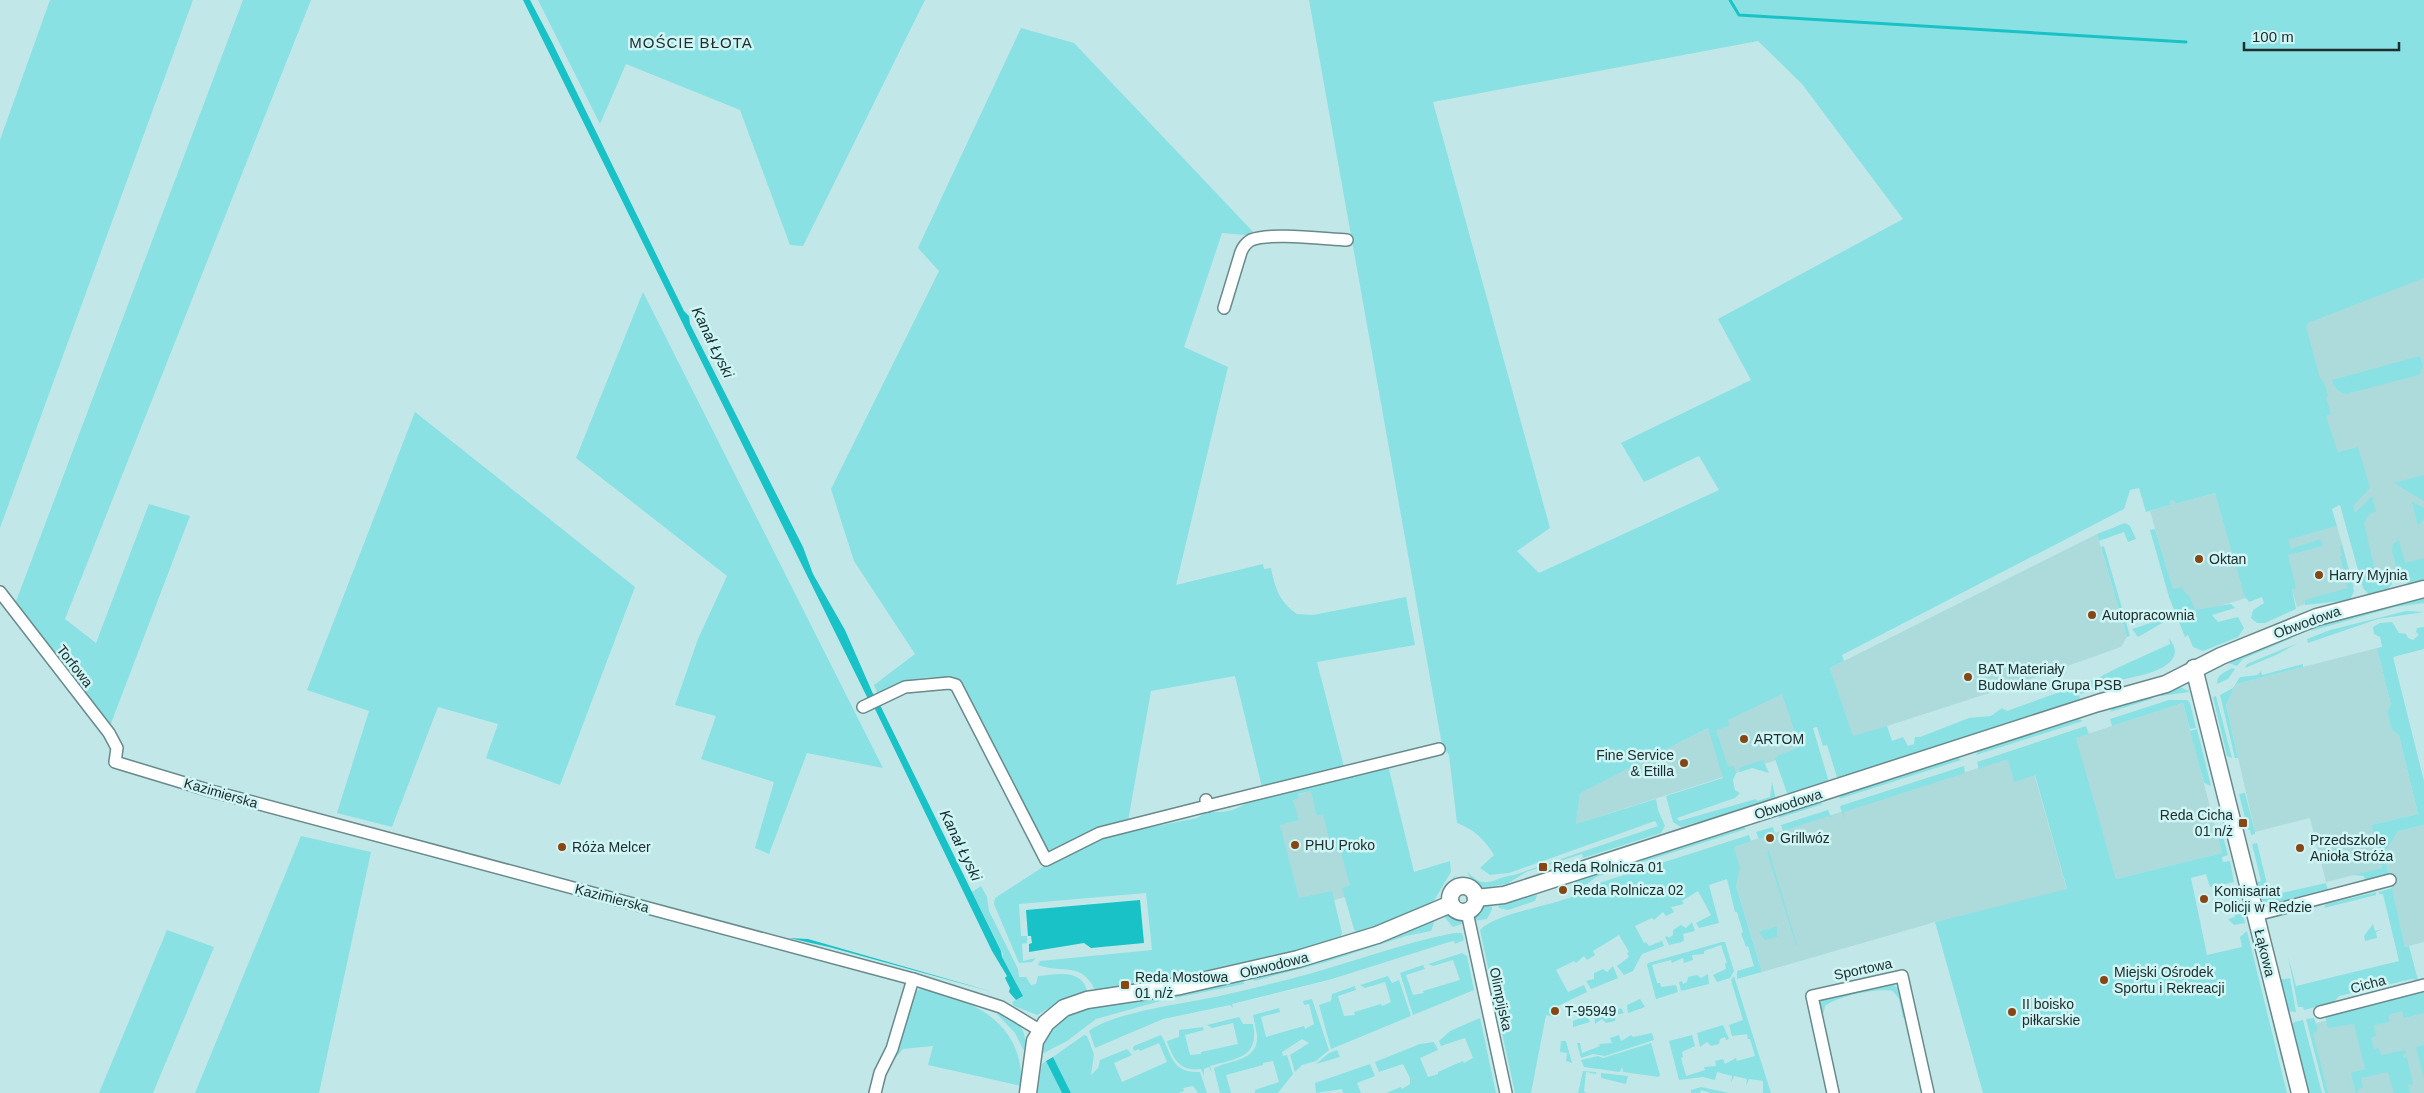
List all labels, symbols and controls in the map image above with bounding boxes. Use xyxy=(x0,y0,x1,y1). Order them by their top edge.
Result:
scale bar xyxy=(2244,20,2399,52)
text: 100 m xyxy=(2252,28,2294,45)
district label: MOŚCIE BŁOTA xyxy=(629,34,753,51)
water label: Kanał Łyski xyxy=(689,304,738,381)
place label: Oktan xyxy=(2209,551,2246,567)
marker: Oktan xyxy=(2193,553,2205,565)
place label: Harry Myjnia xyxy=(2329,567,2408,583)
marker: Harry Myjnia xyxy=(2313,569,2325,581)
street label: Obwodowa xyxy=(2271,602,2343,641)
place label: Autopracownia xyxy=(2102,607,2195,623)
marker: Autopracownia xyxy=(2086,609,2098,621)
street label: Torfowa xyxy=(54,642,97,690)
place label: BAT Materiały Budowlane Grupa PSB xyxy=(1978,661,2122,693)
marker: BAT Materiały Budowlane Grupa PSB xyxy=(1962,671,1974,683)
place label: ARTOM xyxy=(1754,731,1804,747)
marker: ARTOM xyxy=(1738,733,1750,745)
place label: Fine Service & Etilla xyxy=(1596,747,1674,779)
marker: Fine Service & Etilla xyxy=(1678,757,1690,769)
street label: Kazimierska xyxy=(182,775,260,811)
street label: Obwodowa xyxy=(1752,786,1824,822)
water label: Kanał Łyski xyxy=(937,807,986,884)
place label: Reda Cicha 01 n/ż xyxy=(2160,807,2233,839)
marker: Reda Cicha 01 n/ż xyxy=(2237,817,2249,829)
place label: Grillwóz xyxy=(1780,830,1830,846)
marker: Grillwóz xyxy=(1764,832,1776,844)
place label: Przedszkole Anioła Stróża xyxy=(2310,832,2393,864)
place label: PHU Proko xyxy=(1305,837,1375,853)
place label: Róża Melcer xyxy=(572,839,651,855)
marker: PHU Proko xyxy=(1289,839,1301,851)
marker: Róża Melcer xyxy=(556,841,568,853)
marker: Przedszkole Anioła Stróża xyxy=(2294,842,2306,854)
place label: Reda Rolnicza 01 xyxy=(1553,859,1664,875)
marker: Reda Rolnicza 01 xyxy=(1537,861,1549,873)
street label: Kazimierska xyxy=(573,880,651,916)
place label: Reda Rolnicza 02 xyxy=(1573,882,1684,898)
place label: Komisariat Policji w Redzie xyxy=(2214,883,2312,915)
marker: Reda Rolnicza 02 xyxy=(1557,884,1569,896)
marker: Komisariat Policji w Redzie xyxy=(2198,893,2210,905)
street label: Łąkowa xyxy=(2251,928,2279,979)
street label: Obwodowa xyxy=(1238,949,1310,981)
street label: Sportowa xyxy=(1832,955,1894,983)
place label: Miejski Ośrodek Sportu i Rekreacji xyxy=(2114,964,2225,996)
street label: Olimpijska xyxy=(1486,966,1516,1032)
place label: Reda Mostowa 01 n/ż xyxy=(1135,969,1229,1001)
street label: Cicha xyxy=(2349,972,2388,996)
marker: Miejski Ośrodek Sportu i Rekreacji xyxy=(2098,974,2110,986)
marker: Reda Mostowa 01 n/ż xyxy=(1119,979,1131,991)
place label: II boisko piłkarskie xyxy=(2022,996,2081,1028)
place label: T-95949 xyxy=(1565,1003,1617,1019)
marker: T-95949 xyxy=(1549,1005,1561,1017)
marker: II boisko piłkarskie xyxy=(2006,1006,2018,1018)

